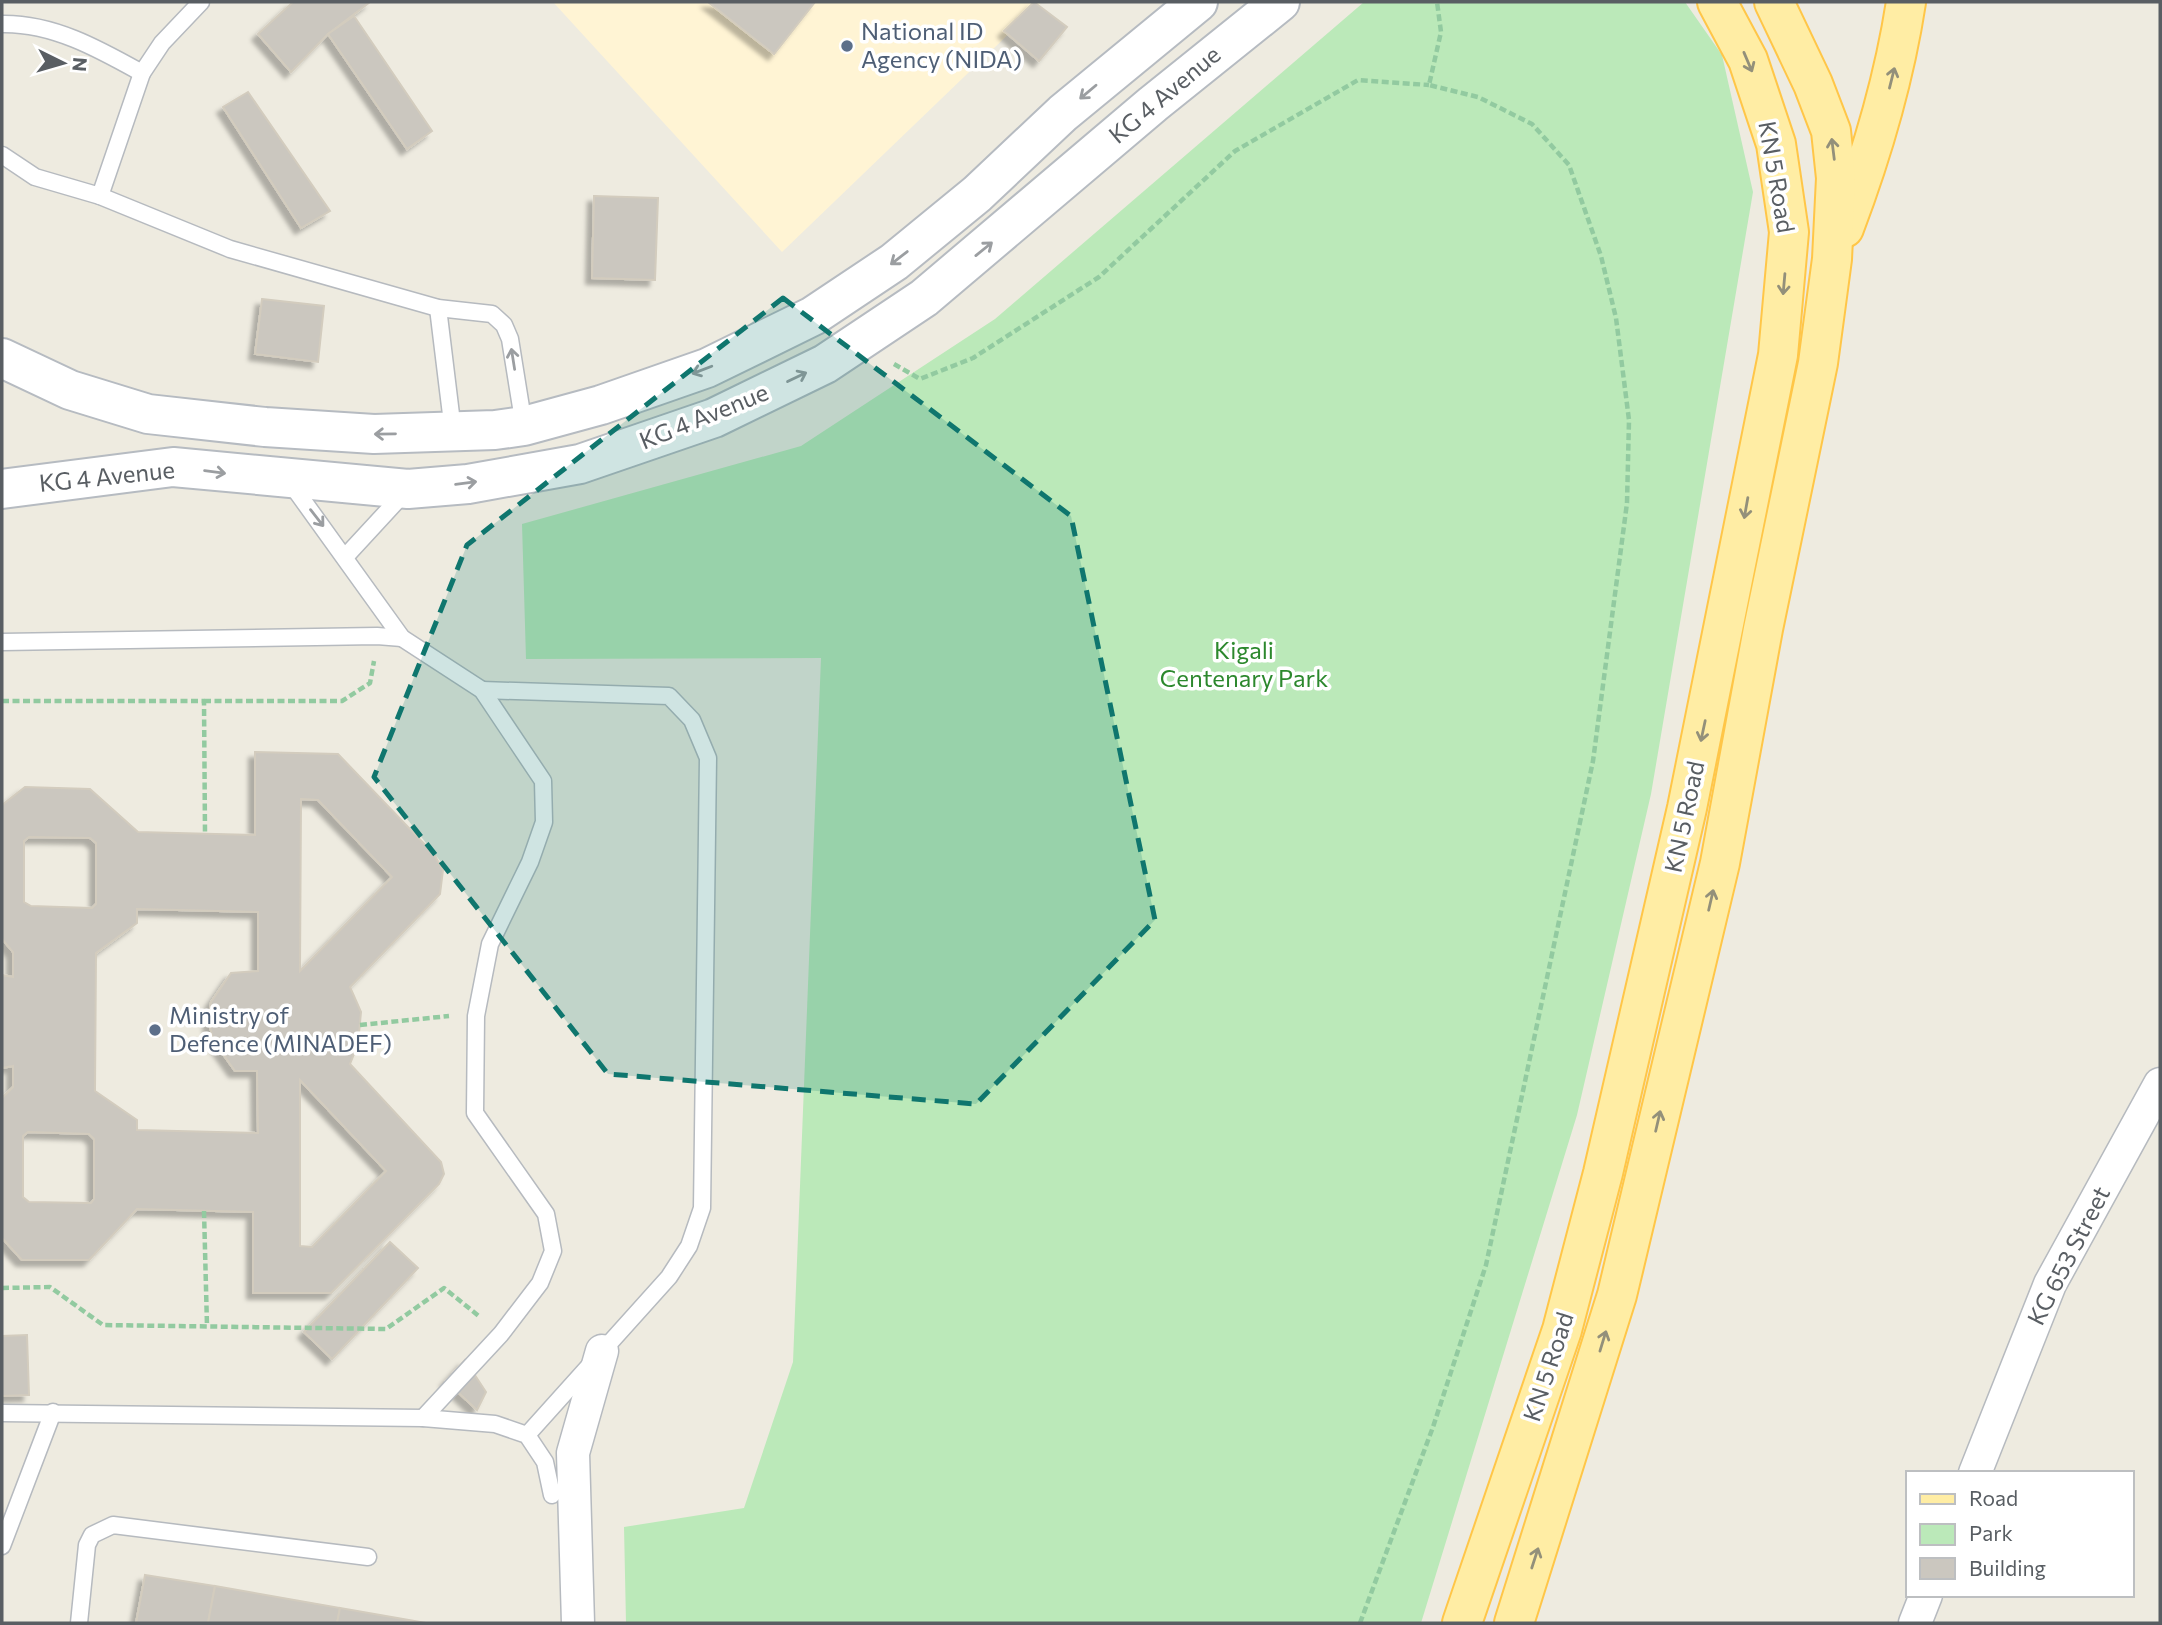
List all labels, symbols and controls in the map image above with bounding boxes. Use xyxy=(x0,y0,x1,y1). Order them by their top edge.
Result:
place label: National ID Agency (NIDA) xyxy=(861,16,1022,73)
north arrow xyxy=(28,28,98,98)
marker: National ID Agency (NIDA) xyxy=(839,38,855,54)
street label: KG 4 Avenue xyxy=(1102,39,1226,149)
one-way arrow xyxy=(1742,51,1755,73)
text: N xyxy=(68,56,93,73)
one-way arrow xyxy=(1886,68,1899,90)
one-way arrow xyxy=(1080,84,1098,100)
street label: KN 5 Road xyxy=(1753,118,1802,235)
one-way arrow xyxy=(1826,138,1839,161)
one-way arrow xyxy=(975,241,993,257)
one-way arrow xyxy=(890,250,908,265)
one-way arrow xyxy=(1777,272,1790,295)
one-way arrow xyxy=(506,348,519,371)
one-way arrow xyxy=(691,364,713,377)
one-way arrow xyxy=(786,370,807,384)
street label: KG 4 Avenue xyxy=(635,377,772,455)
one-way arrow xyxy=(374,427,397,440)
street label: KG 4 Avenue xyxy=(37,454,176,497)
one-way arrow xyxy=(203,465,226,478)
one-way arrow xyxy=(454,477,477,490)
one-way arrow xyxy=(1739,496,1752,519)
one-way arrow xyxy=(310,508,325,526)
park label: Kigali Centenary Park xyxy=(1160,635,1328,692)
one-way arrow xyxy=(1696,719,1710,742)
street label: KN 5 Road xyxy=(1658,758,1709,875)
one-way arrow xyxy=(1705,889,1718,911)
place label: Ministry of Defence (MINADEF) xyxy=(169,1000,392,1057)
marker: Ministry of Defence (MINADEF) xyxy=(147,1022,163,1038)
one-way arrow xyxy=(1652,1110,1666,1133)
street label: KG 653 Street xyxy=(2020,1181,2115,1330)
street label: KN 5 Road xyxy=(1516,1308,1579,1425)
one-way arrow xyxy=(1597,1331,1610,1353)
legend xyxy=(1906,1471,2134,1597)
text: Road xyxy=(1969,1485,2018,1510)
text: Park xyxy=(1969,1520,2013,1545)
one-way arrow xyxy=(1530,1548,1542,1570)
text: Building xyxy=(1969,1555,2046,1580)

